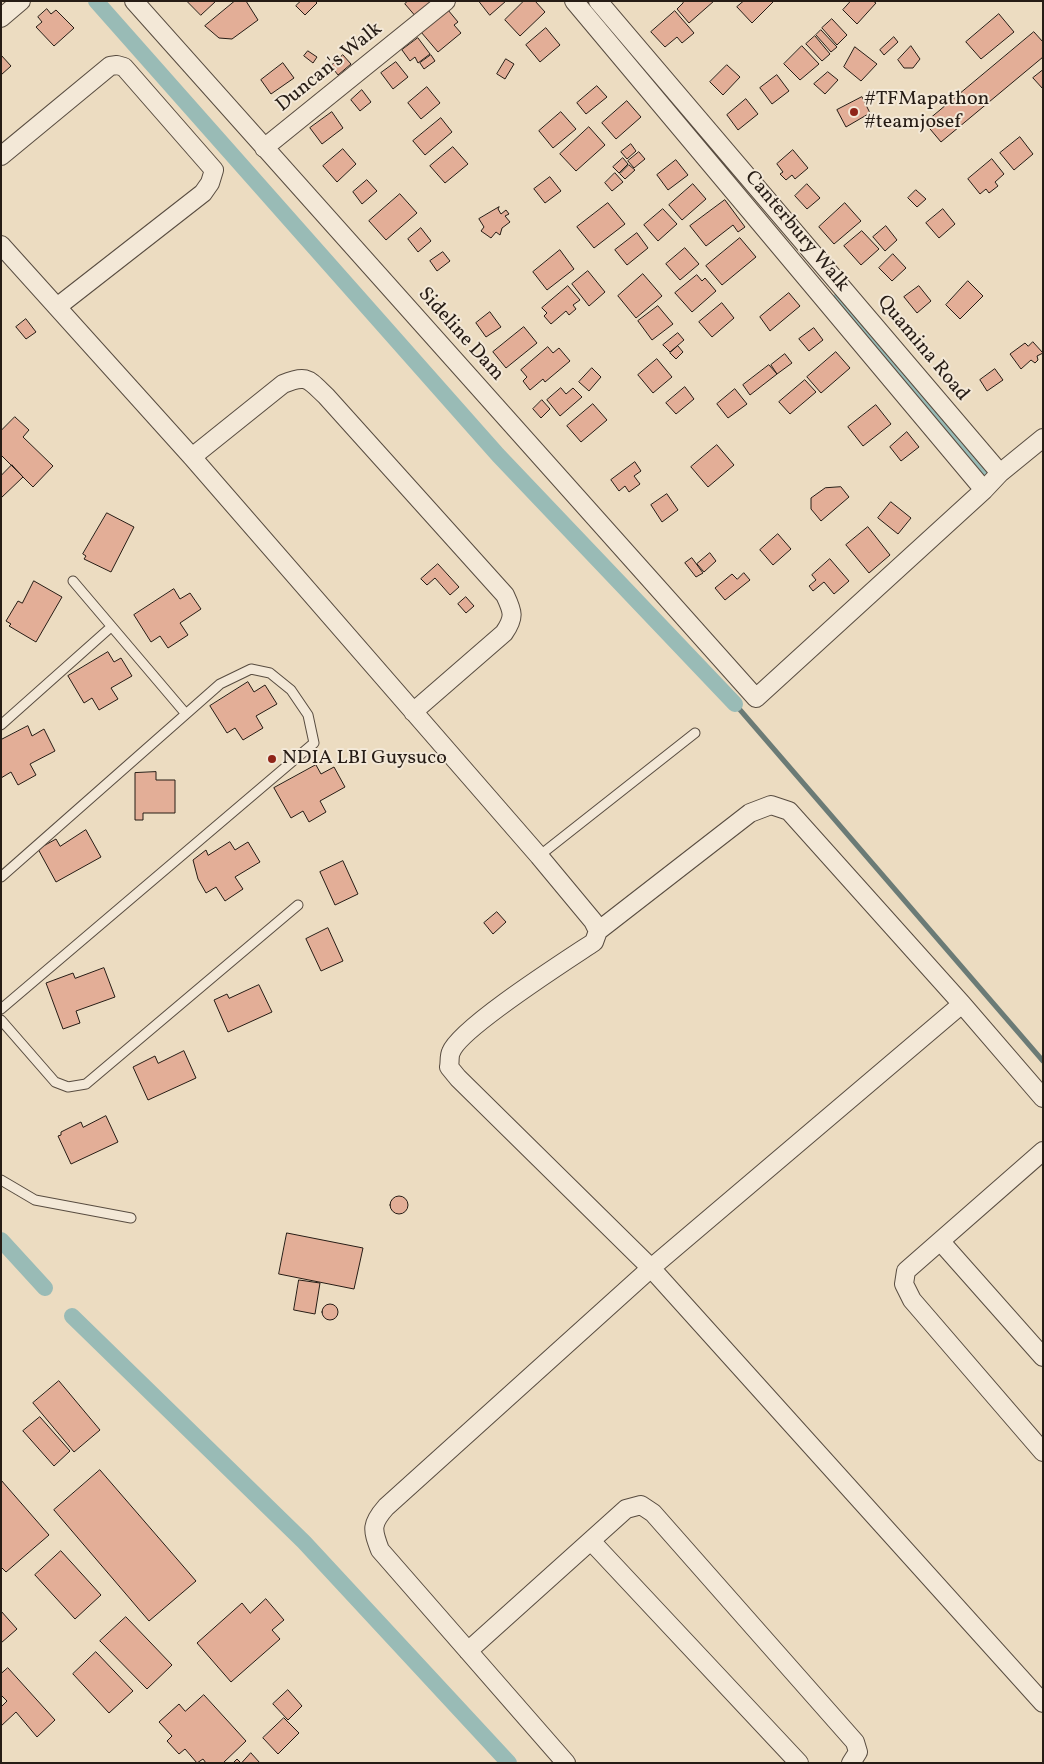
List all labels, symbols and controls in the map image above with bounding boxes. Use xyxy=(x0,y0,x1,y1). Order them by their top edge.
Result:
street label: Duncan's Walk xyxy=(272,18,388,118)
place label: #TFMapathon #teamjosef xyxy=(864,88,989,135)
marker: #TFMapathon #teamjosef xyxy=(848,106,860,118)
street label: Canterbury Walk xyxy=(738,167,854,297)
street label: Sideline Dam xyxy=(412,283,508,387)
street label: Quamina Road xyxy=(871,291,973,407)
place label: NDIA LBI Guysuco xyxy=(282,747,447,771)
marker: NDIA LBI Guysuco xyxy=(266,753,278,765)

